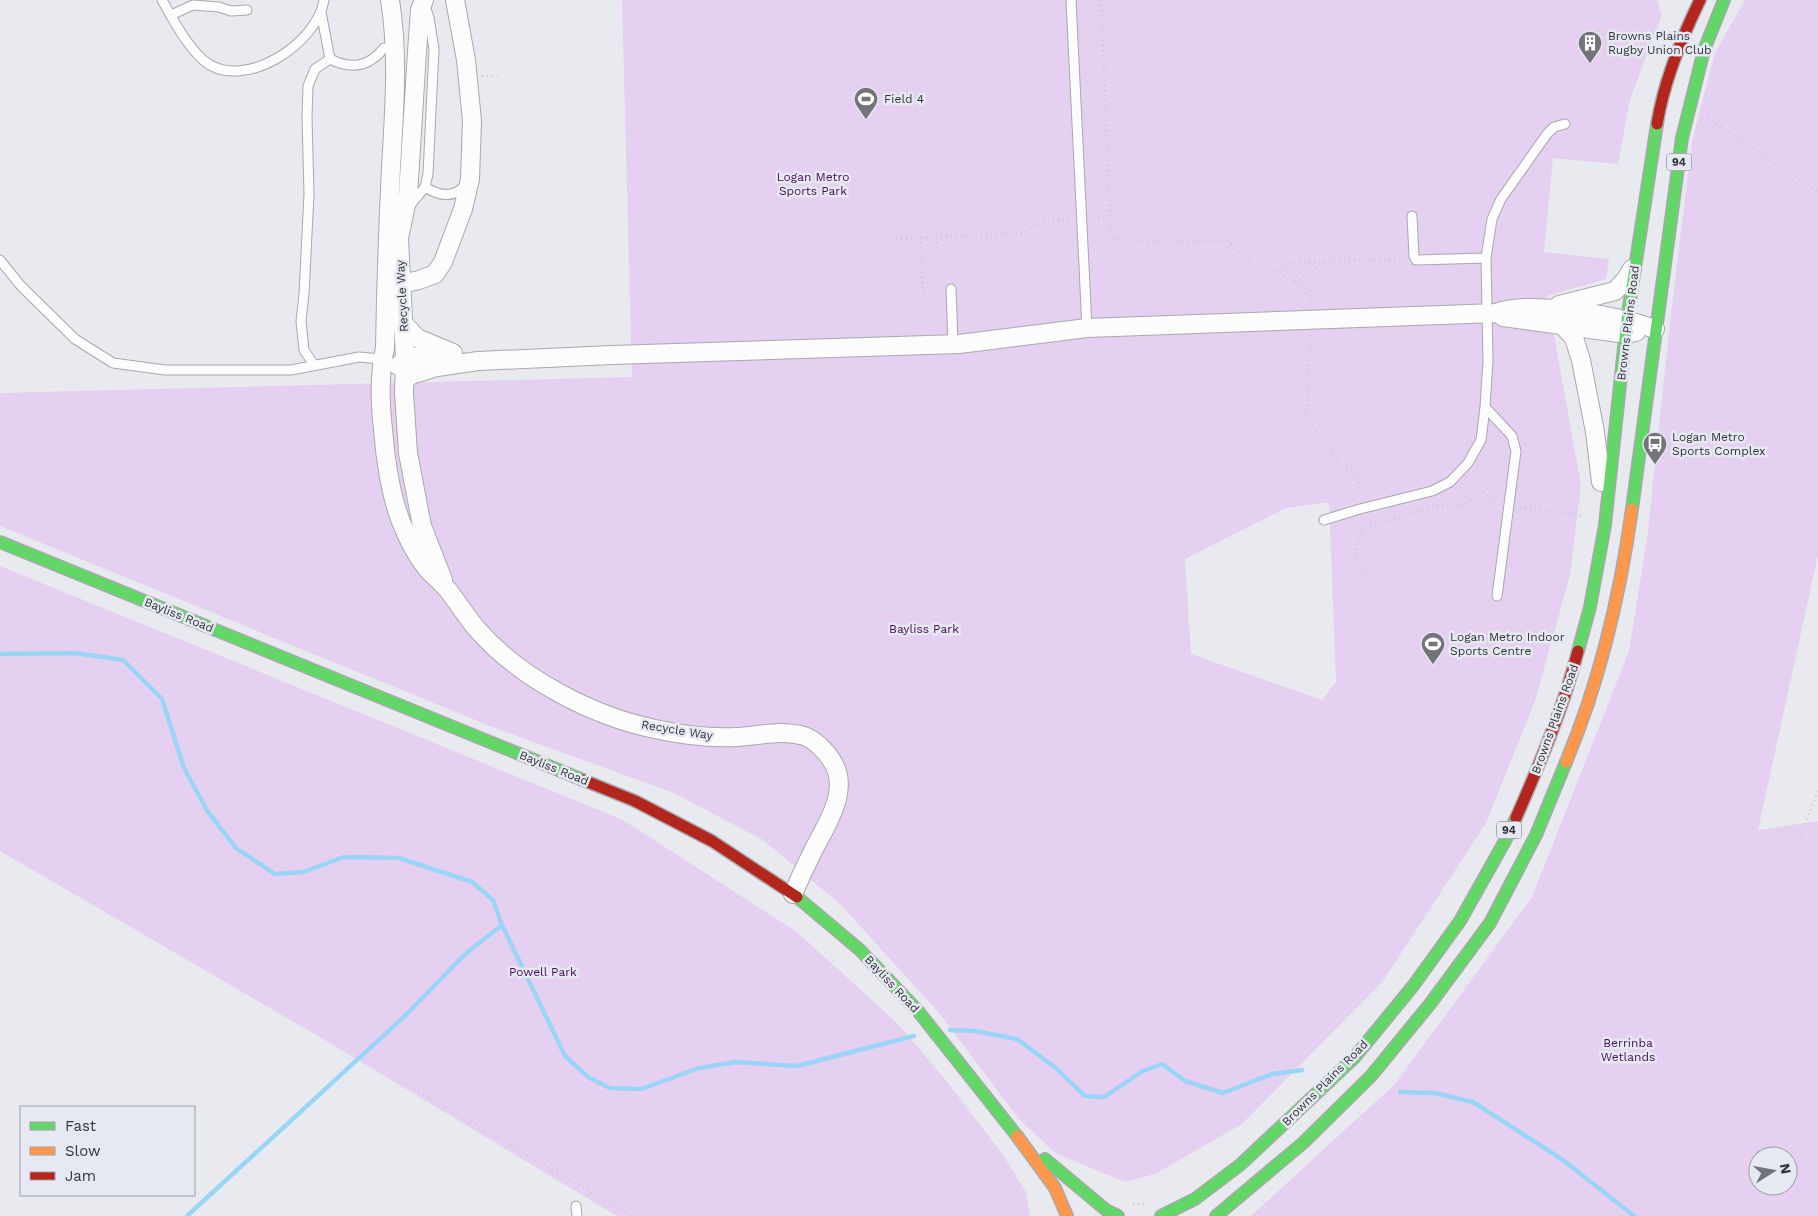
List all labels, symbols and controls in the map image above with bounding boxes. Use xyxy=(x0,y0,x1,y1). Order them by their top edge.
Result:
place label: Browns Plains Rugby Union Club xyxy=(1608,29,1712,57)
building icon: Browns Plains Rugby Union Club xyxy=(1577,30,1603,64)
sports icon: Field 4 xyxy=(853,86,879,120)
place label: Field 4 xyxy=(884,92,924,106)
road number: 94 xyxy=(1666,154,1692,170)
park label: Logan Metro Sports Park xyxy=(777,170,849,198)
street label: Recycle Way xyxy=(393,259,411,332)
street label: Browns Plains Road xyxy=(1614,265,1642,381)
place label: Logan Metro Sports Complex xyxy=(1672,430,1766,458)
bus stop icon: Logan Metro Sports Complex xyxy=(1642,431,1668,465)
street label: Bayliss Road xyxy=(142,595,216,635)
park label: Bayliss Park xyxy=(889,622,959,636)
place label: Logan Metro Indoor Sports Centre xyxy=(1450,630,1565,658)
sports icon: Logan Metro Indoor Sports Centre xyxy=(1420,631,1446,665)
street label: Browns Plains Road xyxy=(1529,662,1581,776)
street label: Recycle Way xyxy=(640,717,715,743)
street label: Bayliss Road xyxy=(517,748,591,788)
road number: 94 xyxy=(1496,822,1522,838)
street label: Bayliss Road xyxy=(862,952,922,1016)
park label: Powell Park xyxy=(509,965,577,979)
park label: Berrinba Wetlands xyxy=(1601,1036,1655,1064)
street label: Browns Plains Road xyxy=(1279,1037,1371,1129)
legend xyxy=(20,1106,195,1196)
text: Fast xyxy=(65,1117,97,1135)
text: Slow xyxy=(65,1142,101,1160)
north arrow xyxy=(1748,1146,1798,1196)
text: N xyxy=(1777,1162,1795,1175)
text: Jam xyxy=(65,1167,96,1185)

